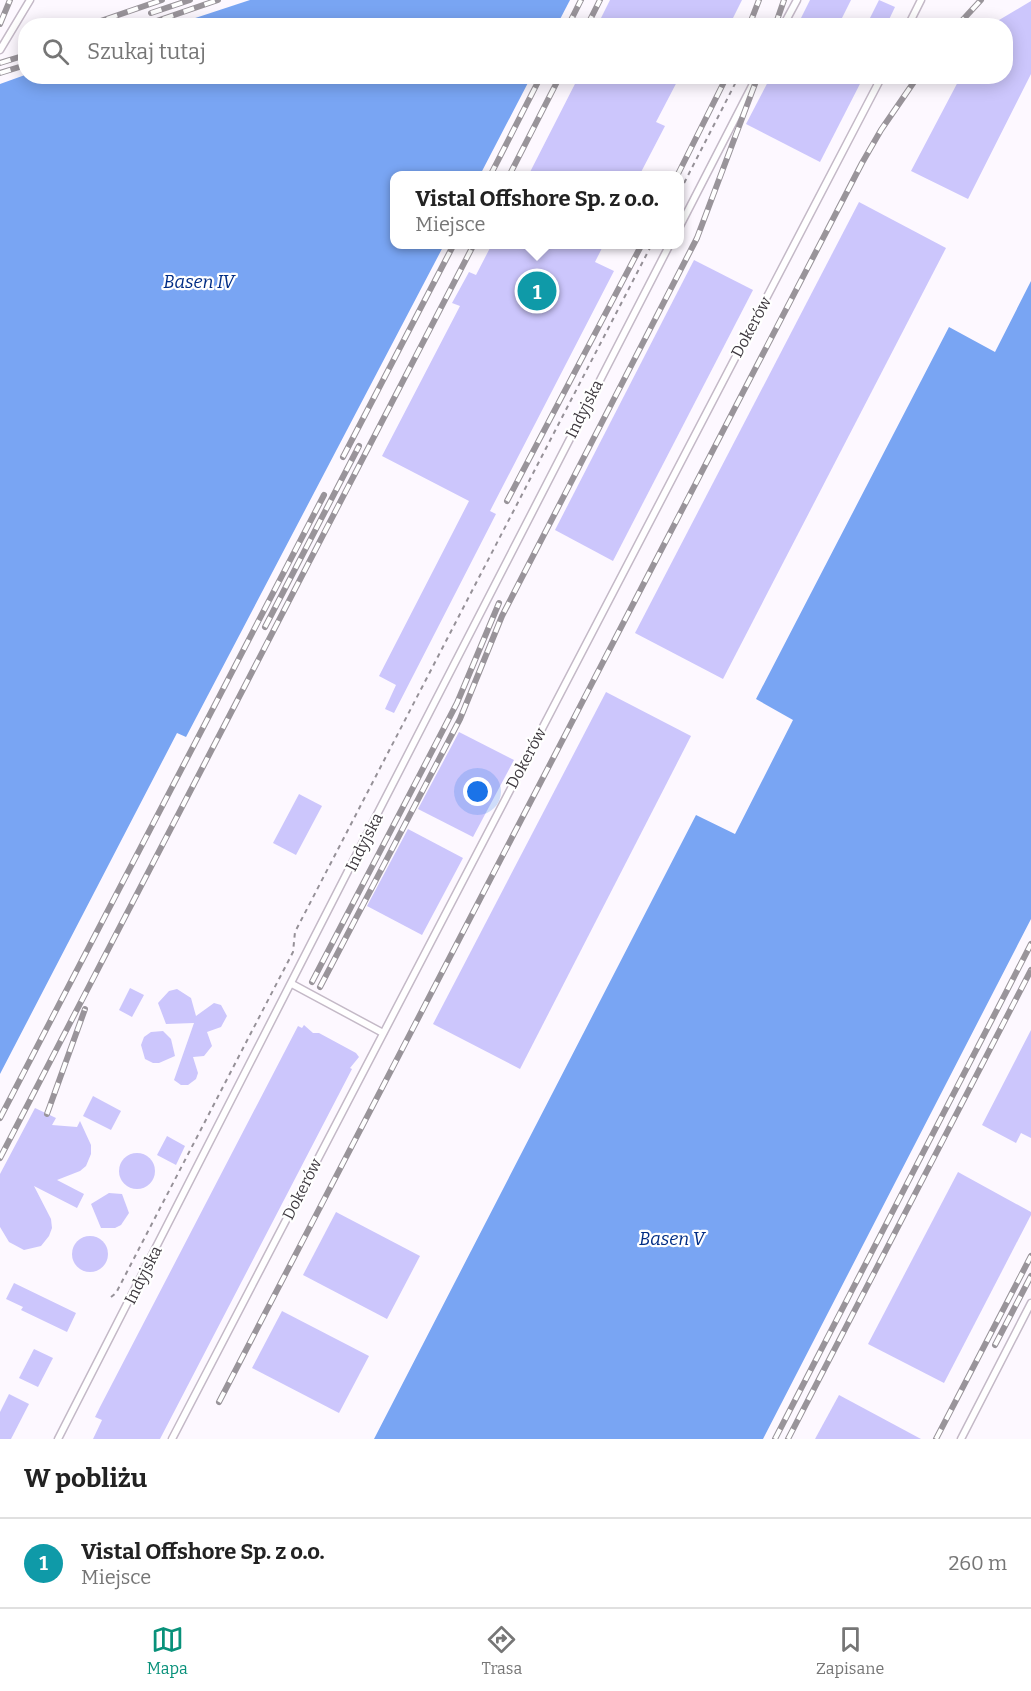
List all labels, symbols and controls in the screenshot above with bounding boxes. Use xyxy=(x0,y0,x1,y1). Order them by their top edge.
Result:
search box xyxy=(18,18,1013,84)
icon: search xyxy=(39,35,72,68)
text: Szukaj tutaj xyxy=(87,38,206,65)
popup xyxy=(390,171,684,249)
text: Vistal Offshore Sp. z o.o. xyxy=(415,185,659,212)
text: Miejsce xyxy=(415,212,485,236)
pin: 1 xyxy=(518,268,556,314)
water label: Basen IV xyxy=(163,271,237,293)
street label: Dokerów xyxy=(727,293,775,361)
street label: Indyjska xyxy=(561,377,607,441)
street label: Dokerów xyxy=(502,724,550,792)
your location xyxy=(463,777,492,806)
street label: Indyjska xyxy=(341,810,387,874)
street label: Dokerów xyxy=(278,1155,326,1223)
water label: Basen V xyxy=(639,1228,707,1250)
street label: Indyjska xyxy=(120,1243,166,1307)
text: W pobliżu xyxy=(24,1463,147,1494)
text: Vistal Offshore Sp. z o.o. xyxy=(81,1538,325,1565)
text: 1 xyxy=(39,1551,48,1575)
text: 260 m xyxy=(948,1551,1007,1575)
text: Miejsce xyxy=(81,1565,151,1589)
tab: Mapa xyxy=(147,1623,188,1678)
tab: Trasa xyxy=(482,1623,522,1678)
tab: Zapisane xyxy=(816,1623,884,1678)

